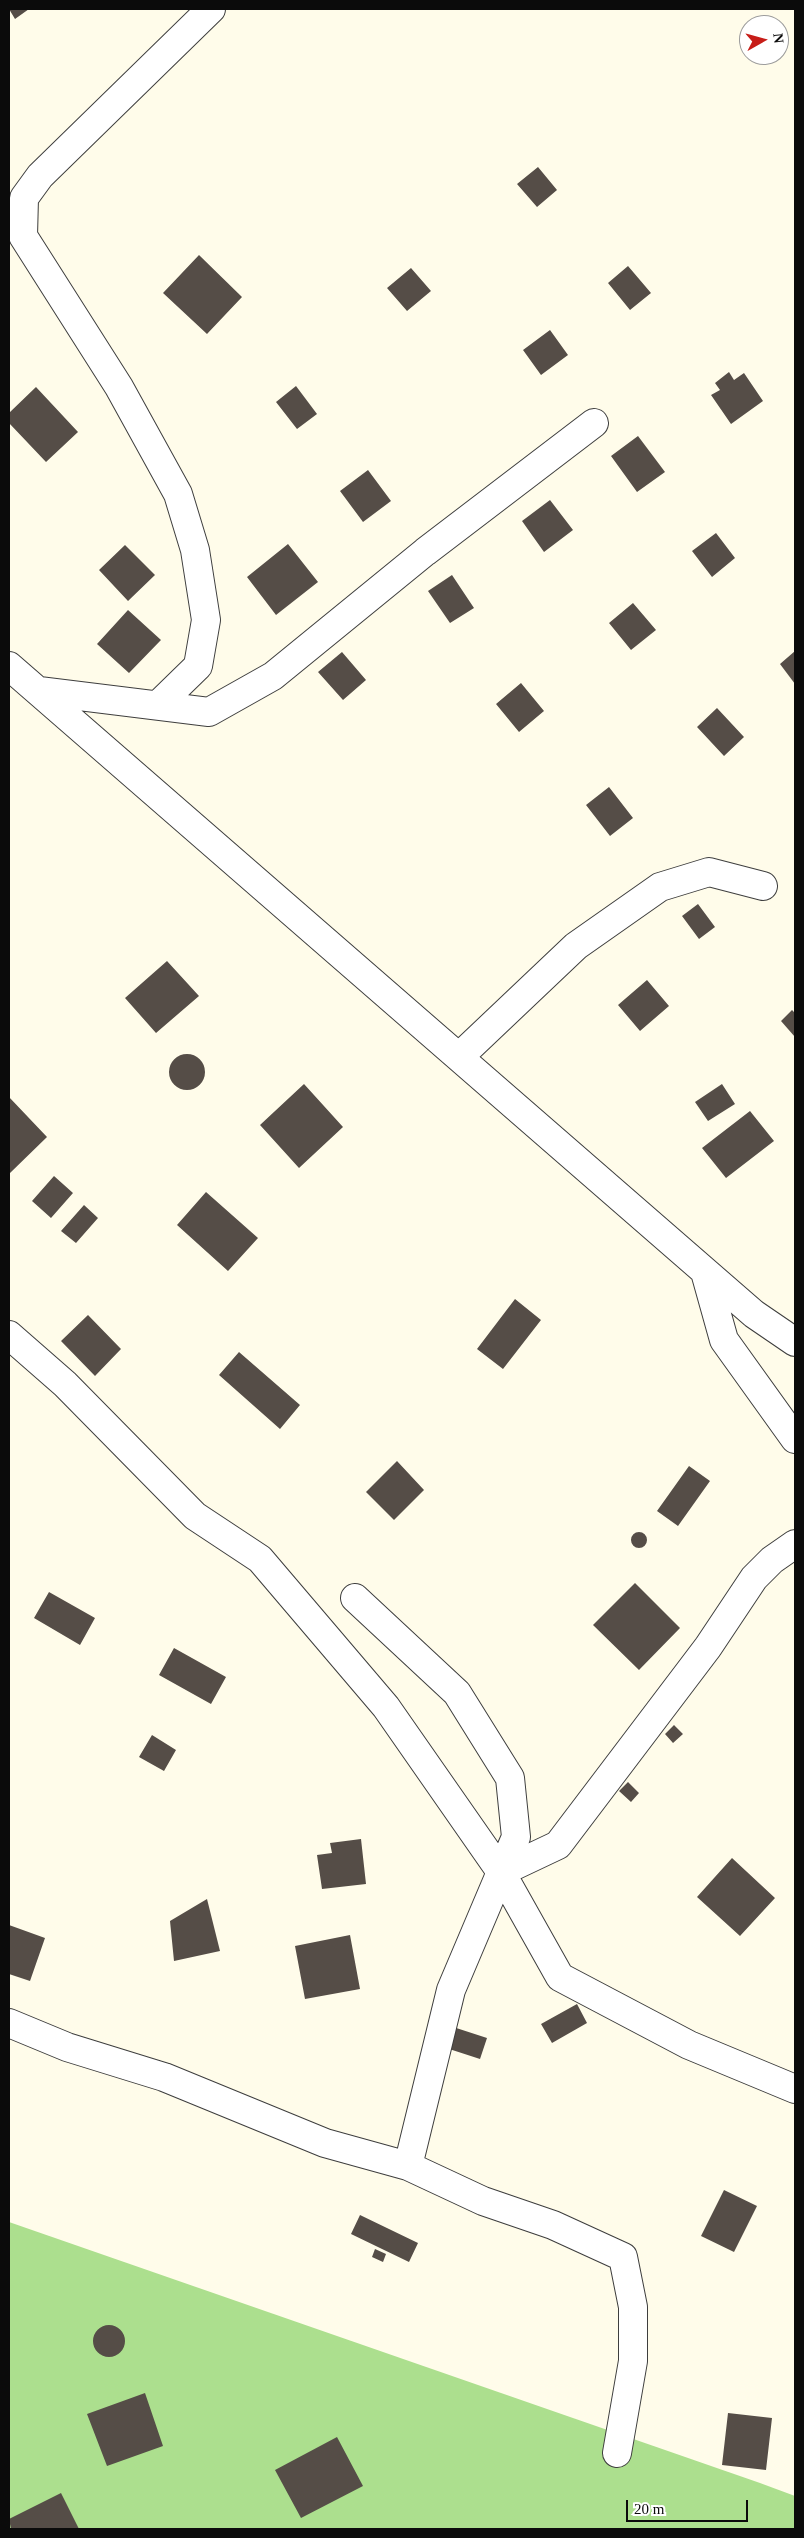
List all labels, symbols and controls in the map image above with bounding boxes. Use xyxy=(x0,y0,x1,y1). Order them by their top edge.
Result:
north arrow xyxy=(739,15,789,65)
text: N xyxy=(770,32,786,44)
scale bar xyxy=(629,2490,752,2522)
text: 20 m xyxy=(634,2501,664,2517)

